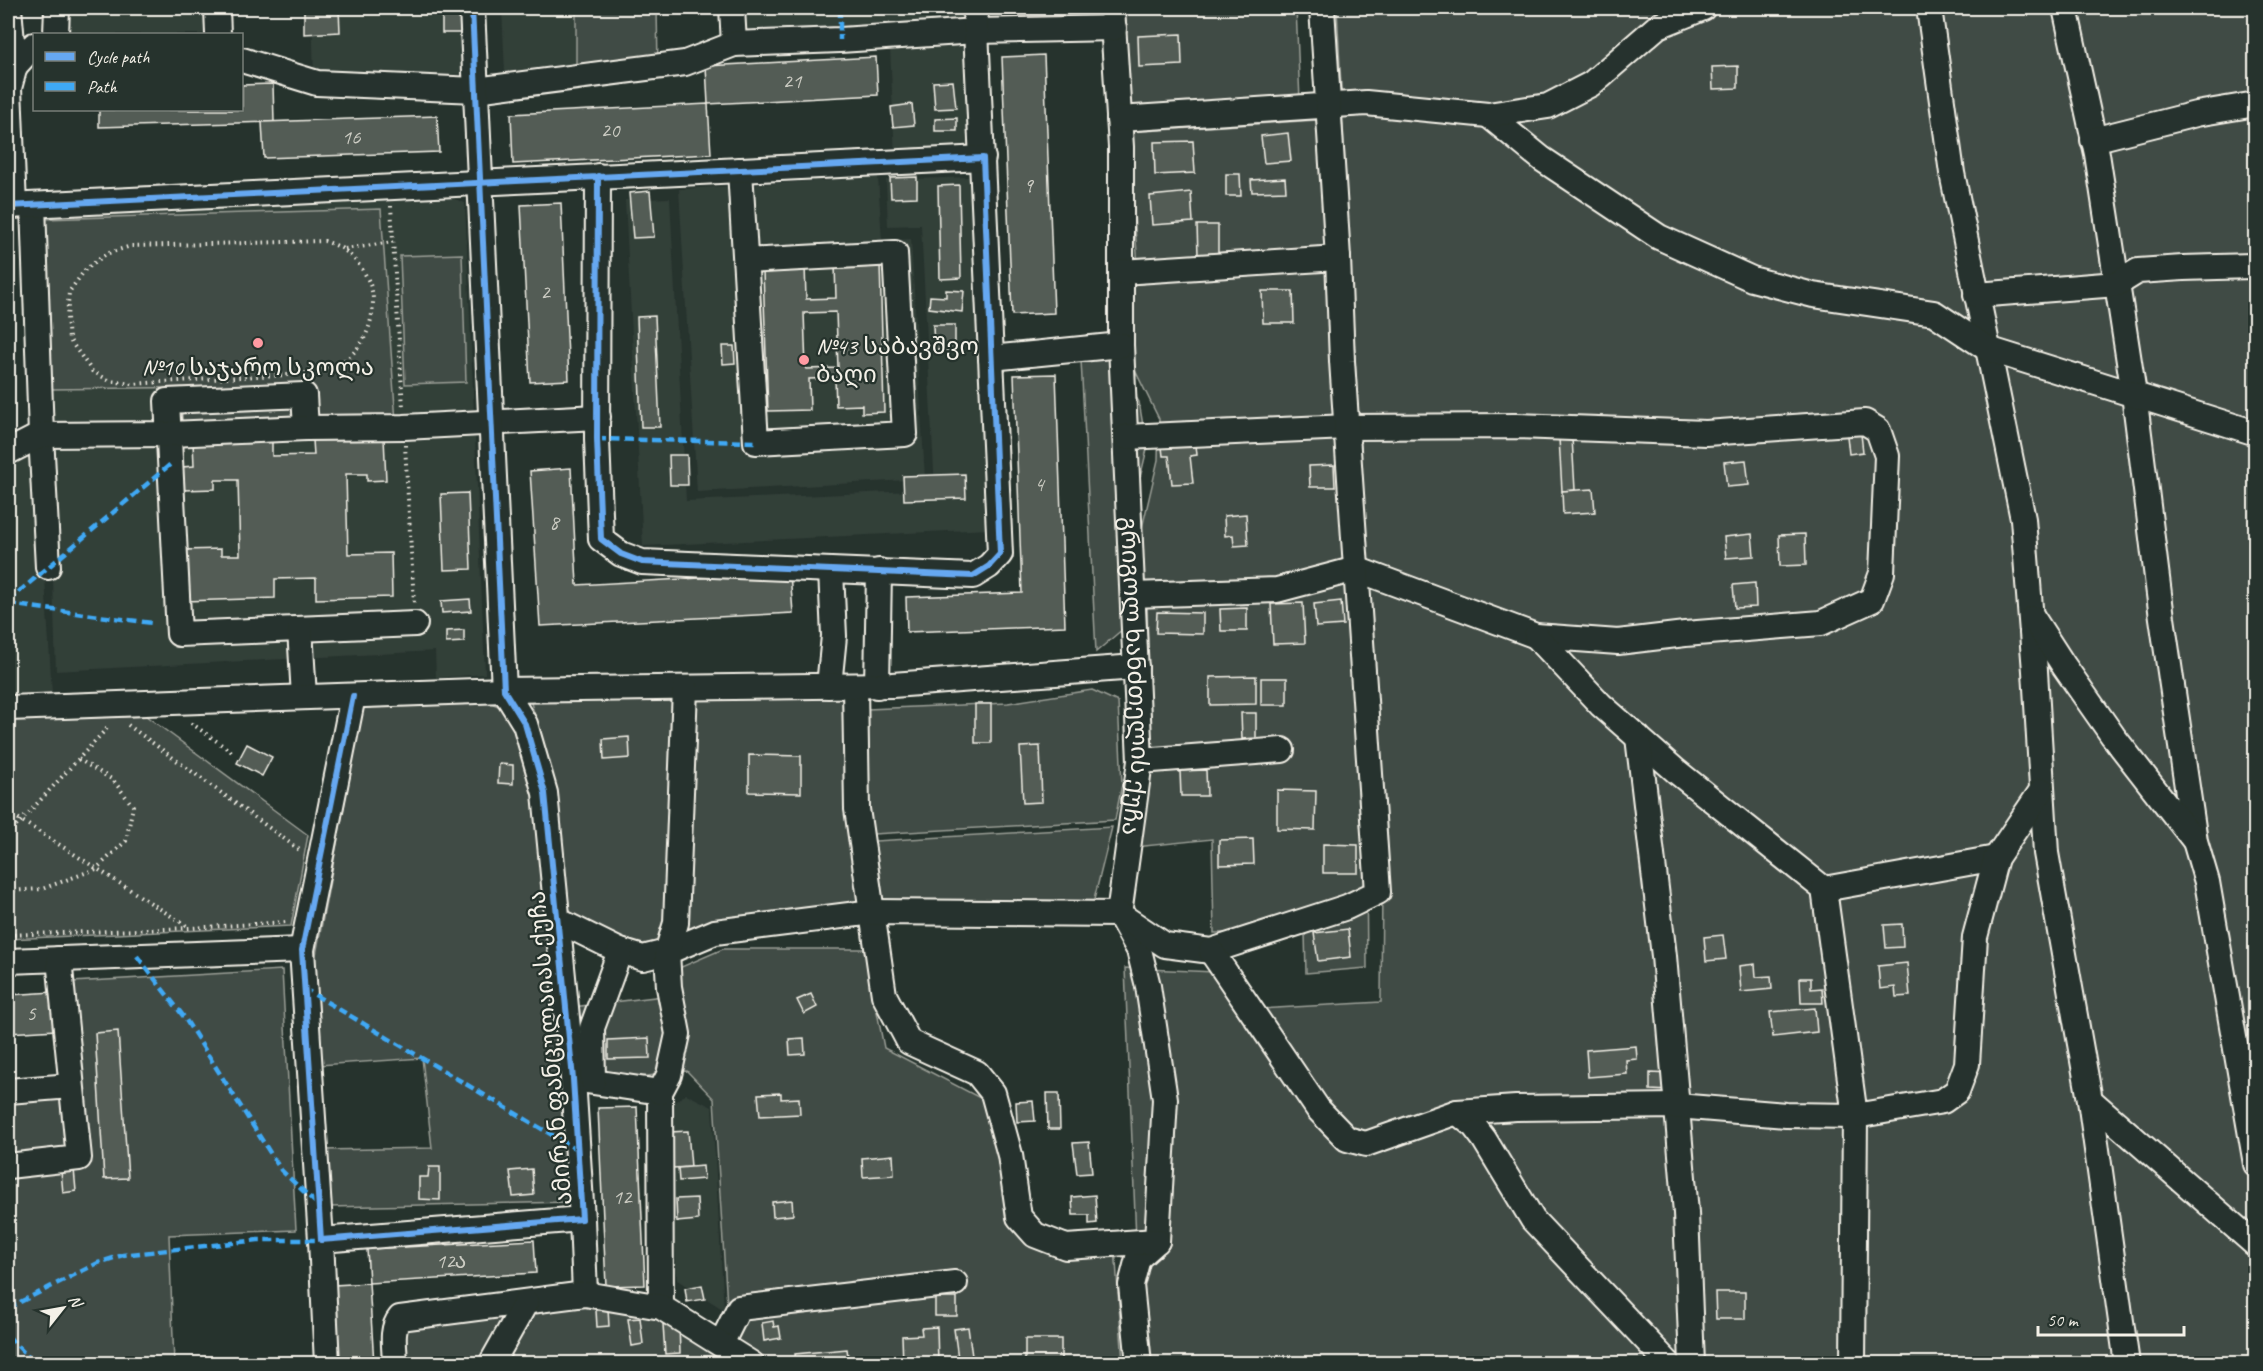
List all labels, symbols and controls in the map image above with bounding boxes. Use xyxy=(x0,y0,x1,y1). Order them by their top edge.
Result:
legend xyxy=(33,33,243,111)
text: Cycle path xyxy=(87,46,150,68)
house number: 21 xyxy=(783,68,803,94)
text: Path xyxy=(87,76,117,98)
house number: 20 xyxy=(601,117,621,143)
house number: 16 xyxy=(342,124,361,150)
house number: 9 xyxy=(1023,172,1034,198)
house number: 2 xyxy=(540,279,551,305)
place label: №43 საბავშვო ბაღი xyxy=(816,331,979,389)
marker: №10 საჯარო სკოლა xyxy=(251,336,265,350)
place label: №10 საჯარო სკოლა xyxy=(142,352,374,382)
marker: №43 საბავშვო ბაღი xyxy=(797,353,811,367)
house number: 4 xyxy=(1034,471,1046,497)
house number: 8 xyxy=(549,509,561,535)
street label: გრიგოლ ხანძთელის ქუჩა xyxy=(1114,516,1155,838)
street label: ამირან ფანცულაიას ქუჩა xyxy=(521,890,579,1206)
house number: 5 xyxy=(26,1000,37,1026)
house number: 12 xyxy=(613,1184,633,1210)
house number: 12ა xyxy=(436,1248,466,1274)
north arrow xyxy=(33,1278,93,1338)
text: N xyxy=(64,1291,88,1313)
scale bar xyxy=(2038,1299,2184,1337)
text: 50 m xyxy=(2047,1309,2080,1331)

